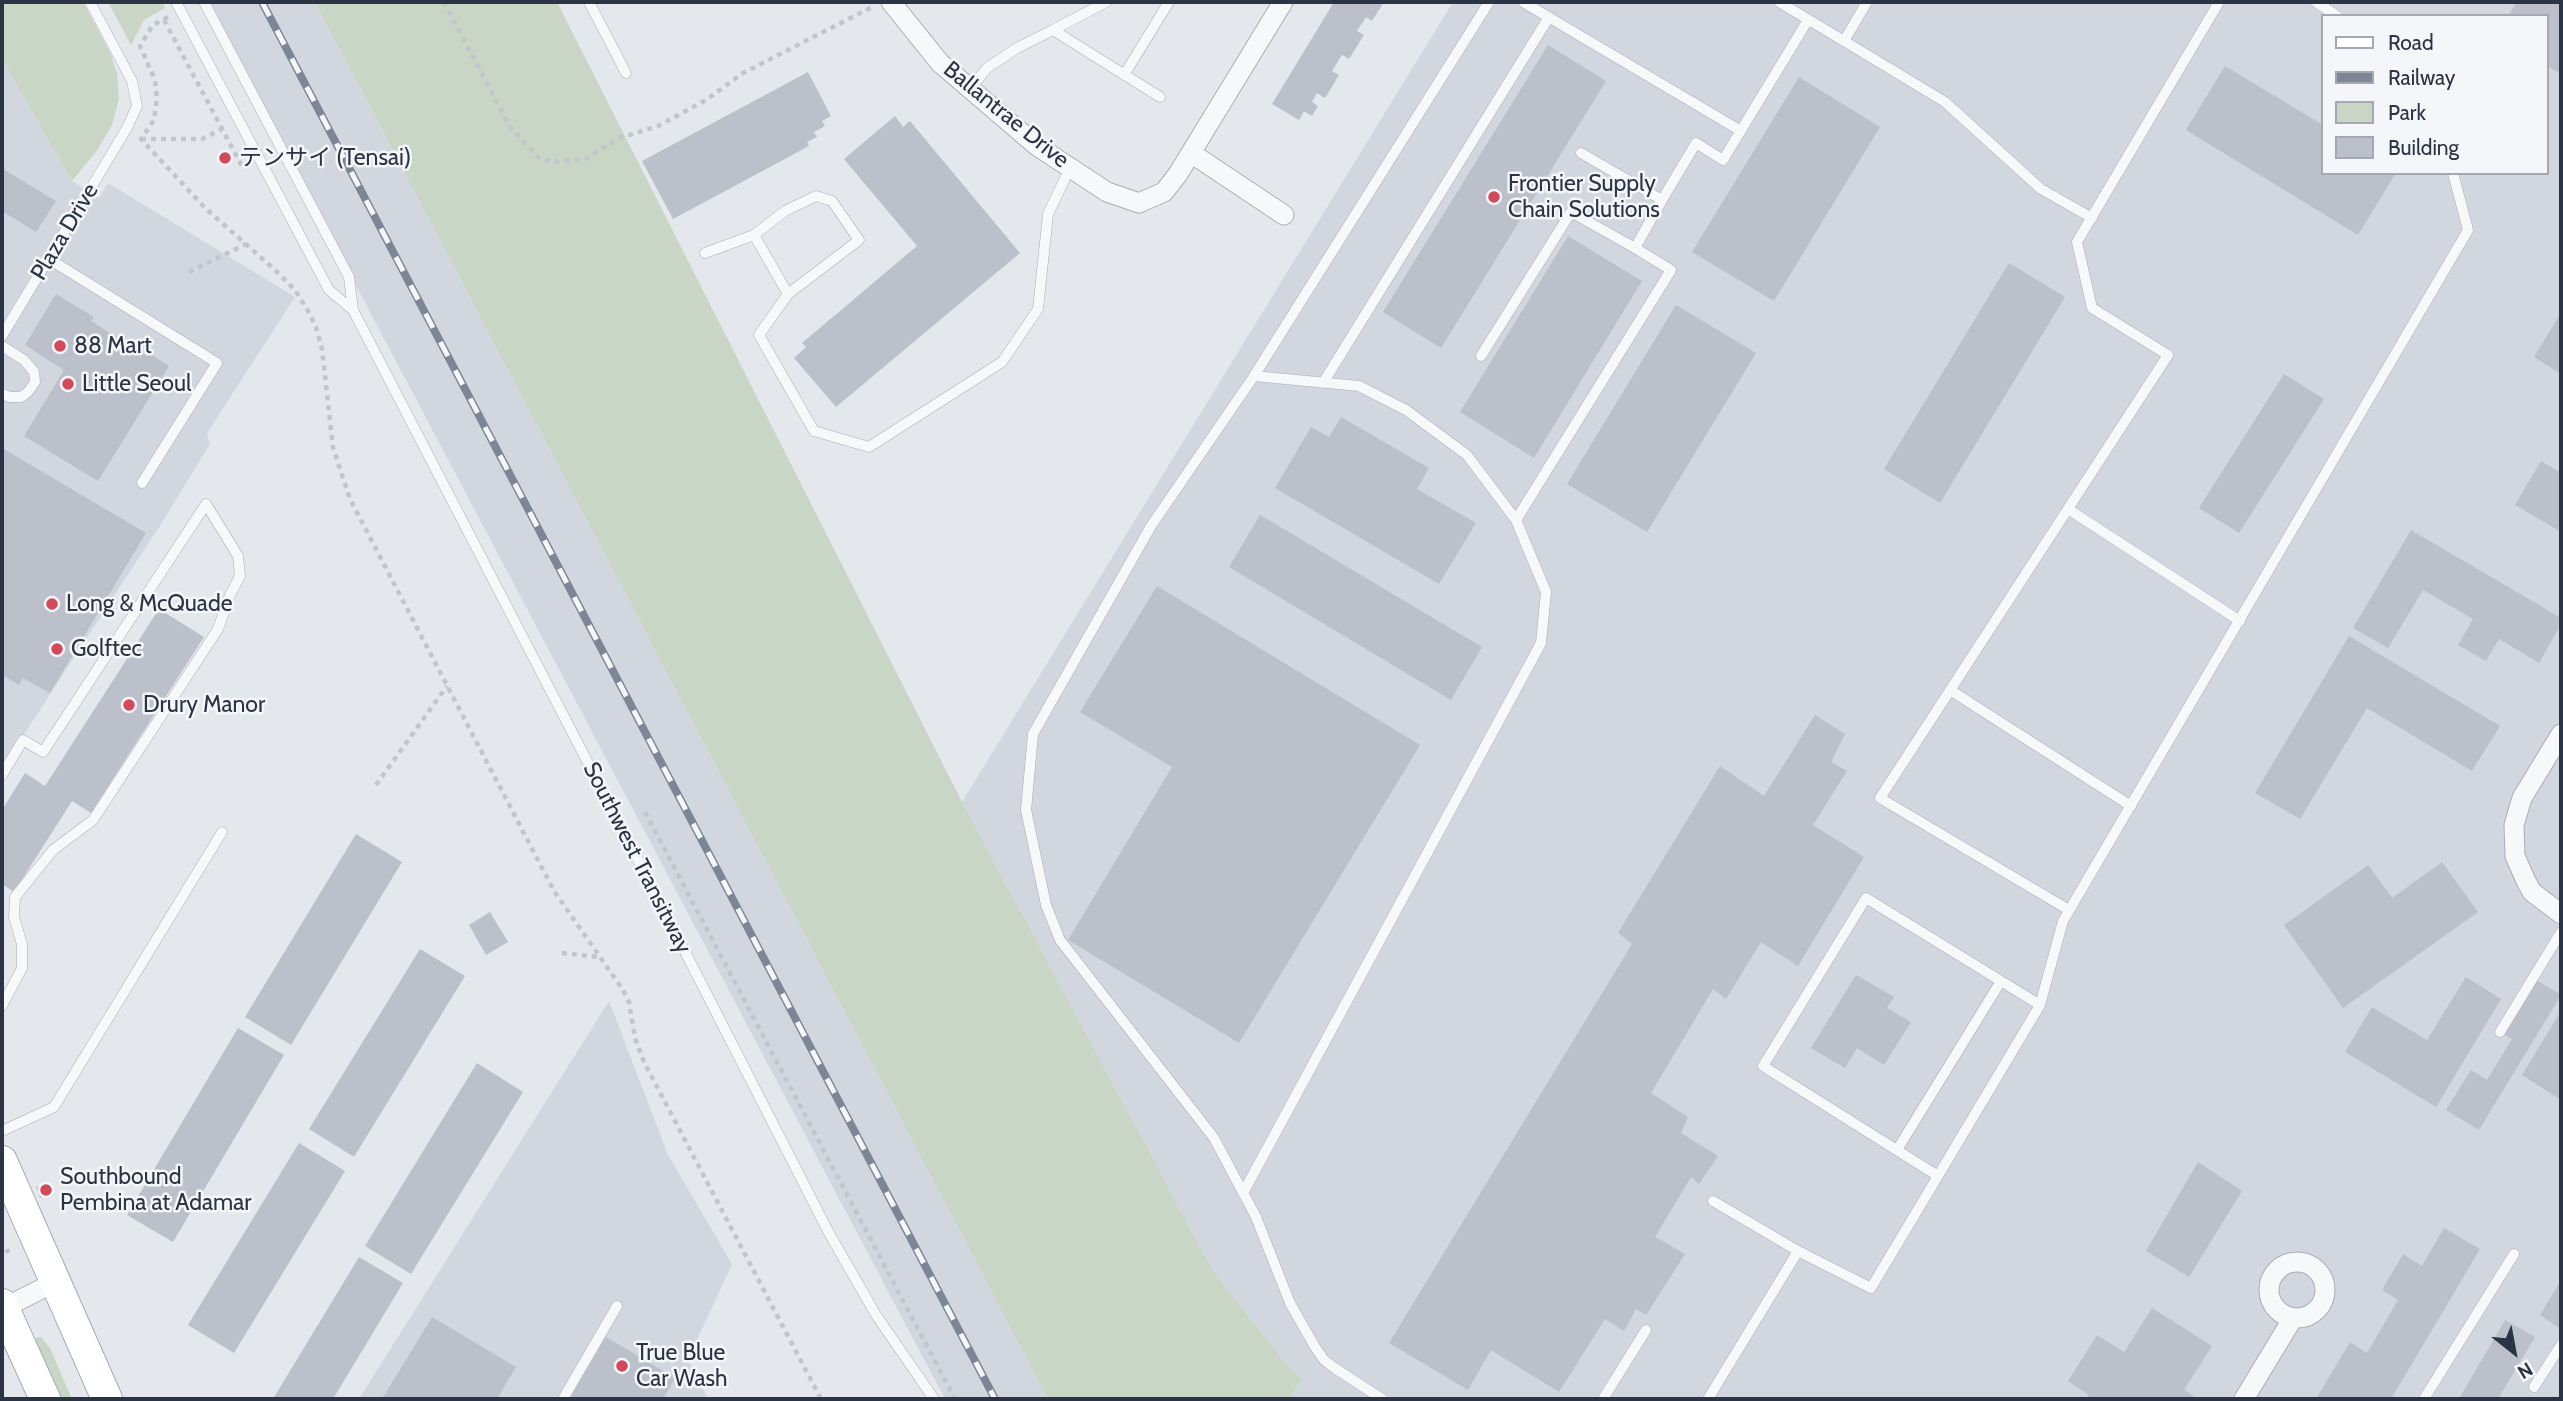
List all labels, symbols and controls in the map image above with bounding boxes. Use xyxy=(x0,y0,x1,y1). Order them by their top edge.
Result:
legend xyxy=(2322,14,2549,175)
text: Road xyxy=(2388,30,2434,55)
street label: Ballantrae Drive xyxy=(938,56,1074,174)
text: Railway xyxy=(2388,65,2455,90)
text: Park xyxy=(2388,100,2426,125)
text: Building xyxy=(2388,135,2459,160)
place label: テンサイ (Tensai) xyxy=(239,144,411,172)
marker: テンサイ (Tensai) xyxy=(217,150,233,166)
place label: Frontier Supply Chain Solutions xyxy=(1508,170,1660,224)
street label: Plaza Drive xyxy=(25,179,105,285)
marker: Frontier Supply Chain Solutions xyxy=(1486,189,1502,205)
place label: 88 Mart xyxy=(74,332,152,360)
marker: 88 Mart xyxy=(52,338,68,354)
place label: Little Seoul xyxy=(82,370,192,398)
marker: Little Seoul xyxy=(60,376,76,392)
place label: Long & McQuade xyxy=(66,590,232,618)
marker: Long & McQuade xyxy=(44,596,60,612)
place label: Golftec xyxy=(71,635,142,663)
marker: Golftec xyxy=(49,641,65,657)
place label: Drury Manor xyxy=(143,691,265,719)
marker: Drury Manor xyxy=(121,697,137,713)
street label: Southwest Transitway xyxy=(577,758,697,958)
place label: Southbound Pembina at Adamar xyxy=(60,1163,251,1217)
marker: Southbound Pembina at Adamar xyxy=(38,1182,54,1198)
north arrow xyxy=(2479,1317,2549,1387)
place label: True Blue Car Wash xyxy=(636,1339,728,1393)
text: N xyxy=(2513,1357,2537,1384)
marker: True Blue Car Wash xyxy=(614,1358,630,1374)

